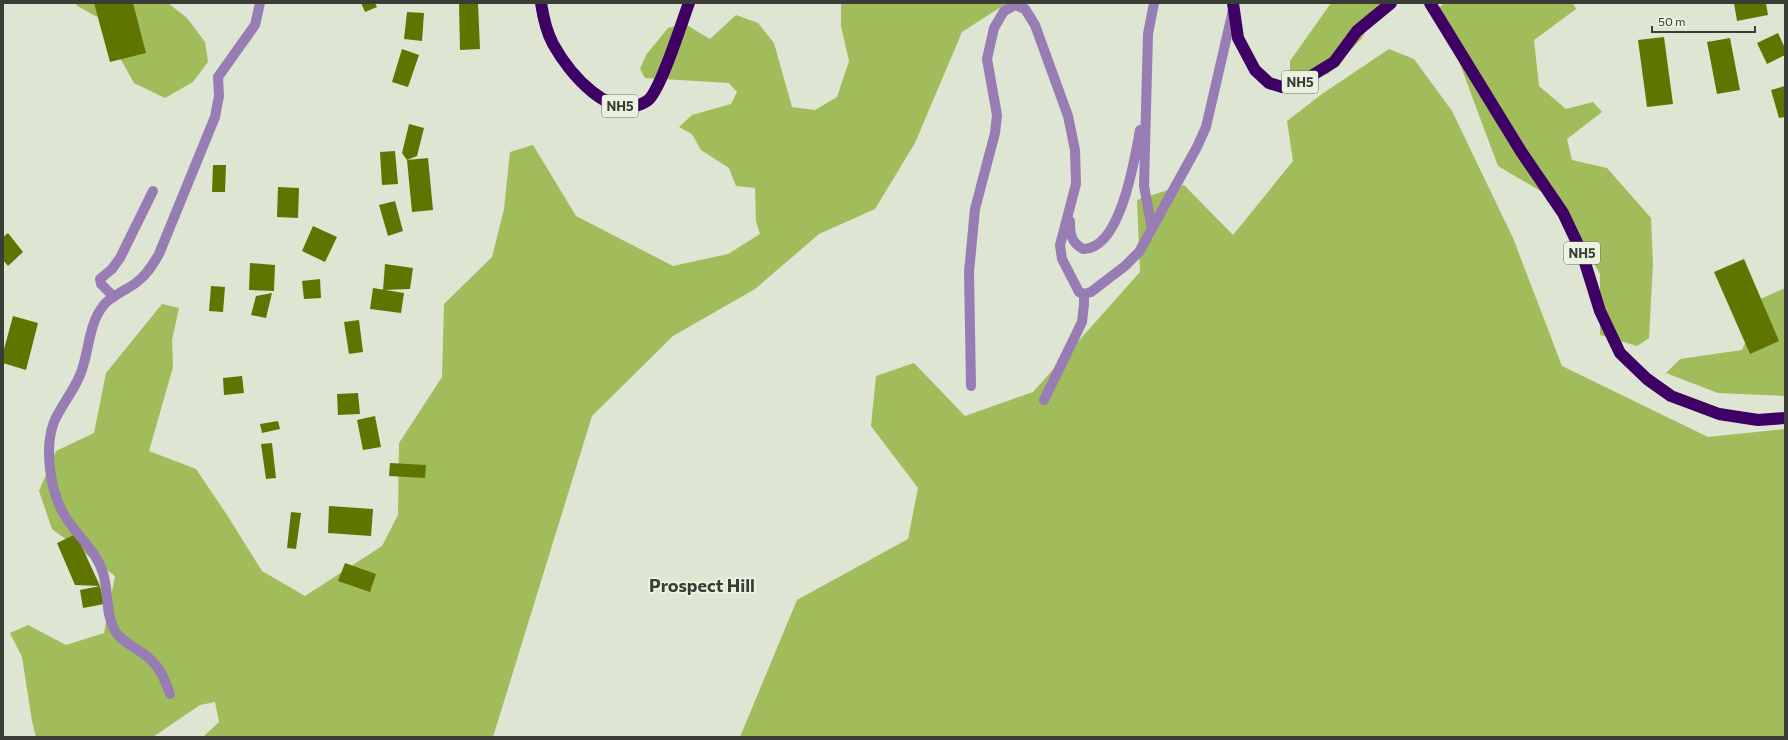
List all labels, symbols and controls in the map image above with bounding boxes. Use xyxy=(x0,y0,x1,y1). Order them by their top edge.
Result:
scale bar xyxy=(1652,8,1755,34)
text: 50 m xyxy=(1658,14,1686,28)
road number: NH5 xyxy=(1282,71,1318,93)
road number: NH5 xyxy=(602,95,638,117)
road number: NH5 xyxy=(1564,242,1600,264)
district label: Prospect Hill xyxy=(649,574,755,596)

